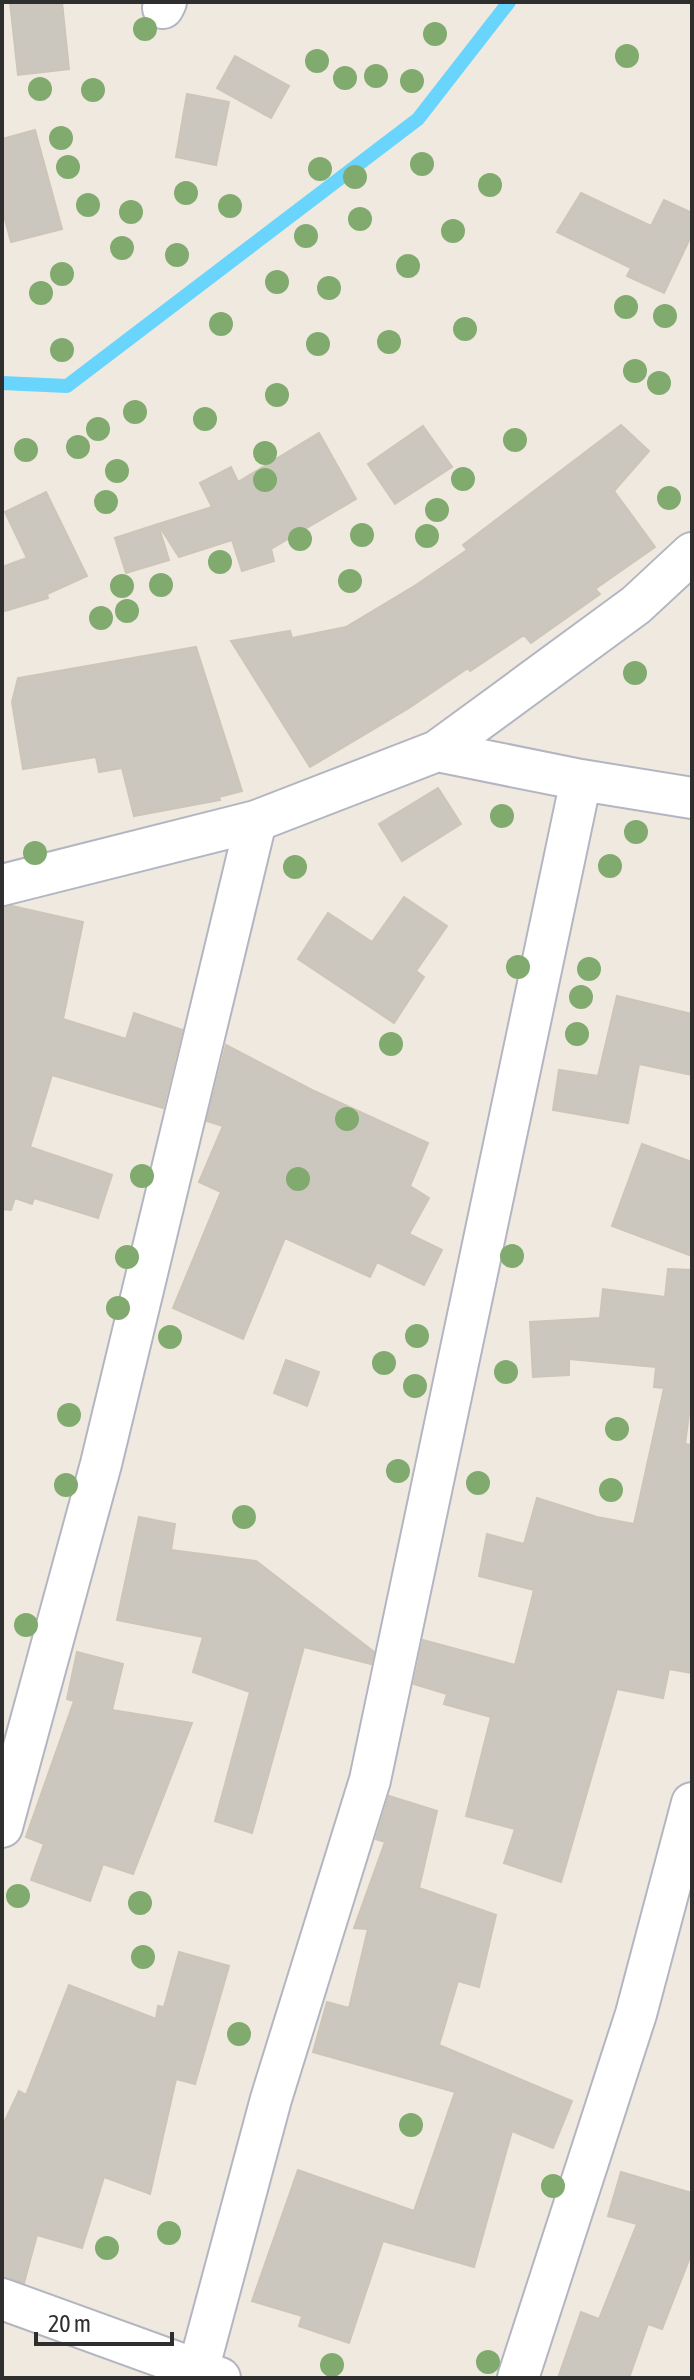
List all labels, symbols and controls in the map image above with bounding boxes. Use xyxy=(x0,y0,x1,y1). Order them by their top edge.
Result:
scale bar xyxy=(36,2296,172,2346)
text: 20 m xyxy=(48,2310,91,2337)

